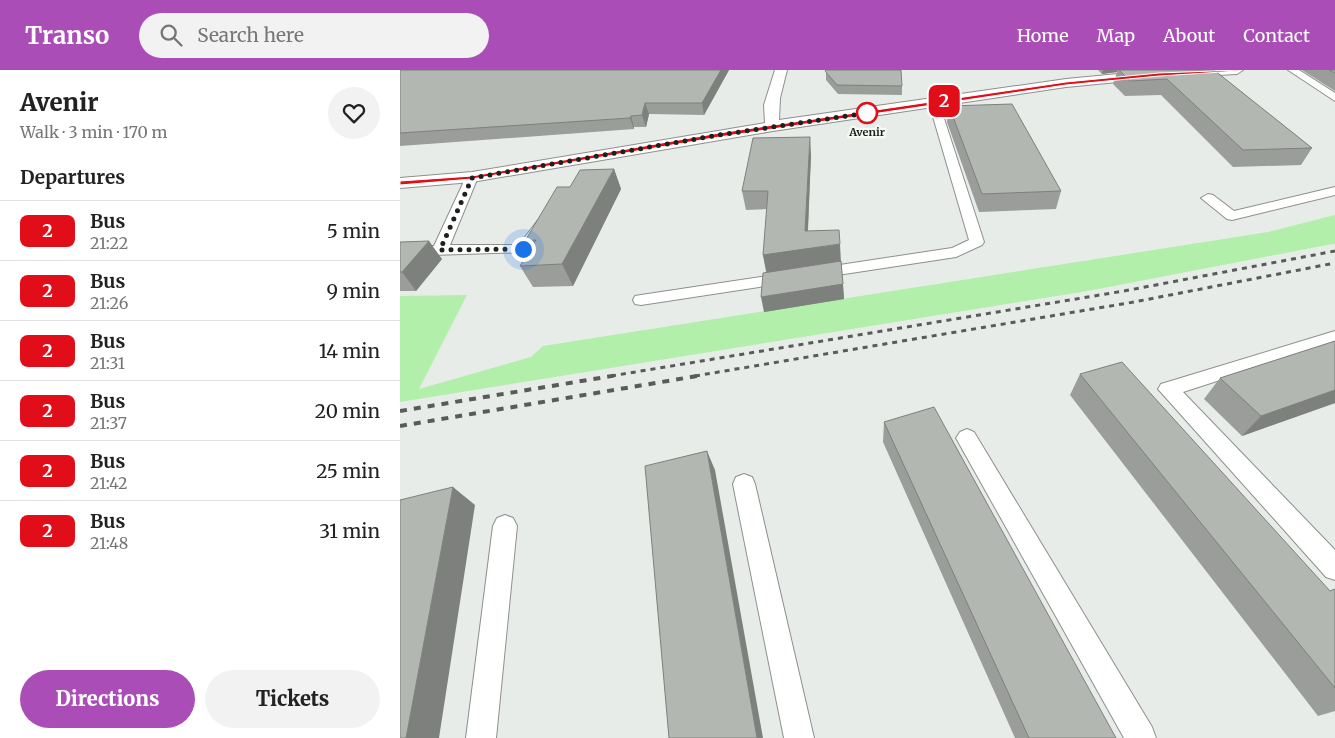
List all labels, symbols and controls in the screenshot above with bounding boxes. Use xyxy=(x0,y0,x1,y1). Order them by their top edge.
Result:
search box xyxy=(139,13,489,58)
text: Transo xyxy=(25,20,109,51)
icon: search xyxy=(157,21,185,49)
text: Search here xyxy=(197,23,304,47)
text: Home xyxy=(1017,24,1069,47)
text: Map xyxy=(1097,24,1135,47)
text: About xyxy=(1163,24,1215,47)
text: Contact xyxy=(1243,24,1310,47)
line badge: 2 xyxy=(928,85,960,117)
text: Avenir xyxy=(20,87,99,118)
button: heart xyxy=(328,87,380,139)
text: 2 xyxy=(939,89,949,112)
marker: Avenir xyxy=(856,102,878,124)
text: Walk · 3 min · 170 m xyxy=(20,122,168,142)
place label: Avenir xyxy=(848,125,885,139)
text: Departures xyxy=(20,165,125,189)
text: Bus xyxy=(90,209,125,233)
text: 2 xyxy=(42,219,53,242)
text: 5 min xyxy=(327,219,380,243)
text: 21:22 xyxy=(90,233,128,253)
your location xyxy=(511,237,536,262)
text: Bus xyxy=(90,269,125,293)
text: 2 xyxy=(42,279,53,302)
text: 9 min xyxy=(326,279,380,303)
text: 21:26 xyxy=(90,293,128,313)
text: Bus xyxy=(90,329,125,353)
text: 2 xyxy=(42,339,53,362)
text: 14 min xyxy=(319,339,380,363)
text: 21:31 xyxy=(90,353,125,373)
text: Bus xyxy=(90,389,125,413)
text: 2 xyxy=(42,399,53,422)
text: 20 min xyxy=(315,399,380,423)
text: 21:37 xyxy=(90,413,127,433)
text: Bus xyxy=(90,449,125,473)
text: 2 xyxy=(42,459,53,482)
text: 25 min xyxy=(316,459,380,483)
text: 21:42 xyxy=(90,473,128,493)
text: Bus xyxy=(90,509,125,533)
text: 2 xyxy=(42,519,53,542)
text: 31 min xyxy=(319,519,380,543)
text: 21:48 xyxy=(90,533,128,553)
button: Directions xyxy=(20,670,195,728)
button: Tickets xyxy=(205,670,380,728)

